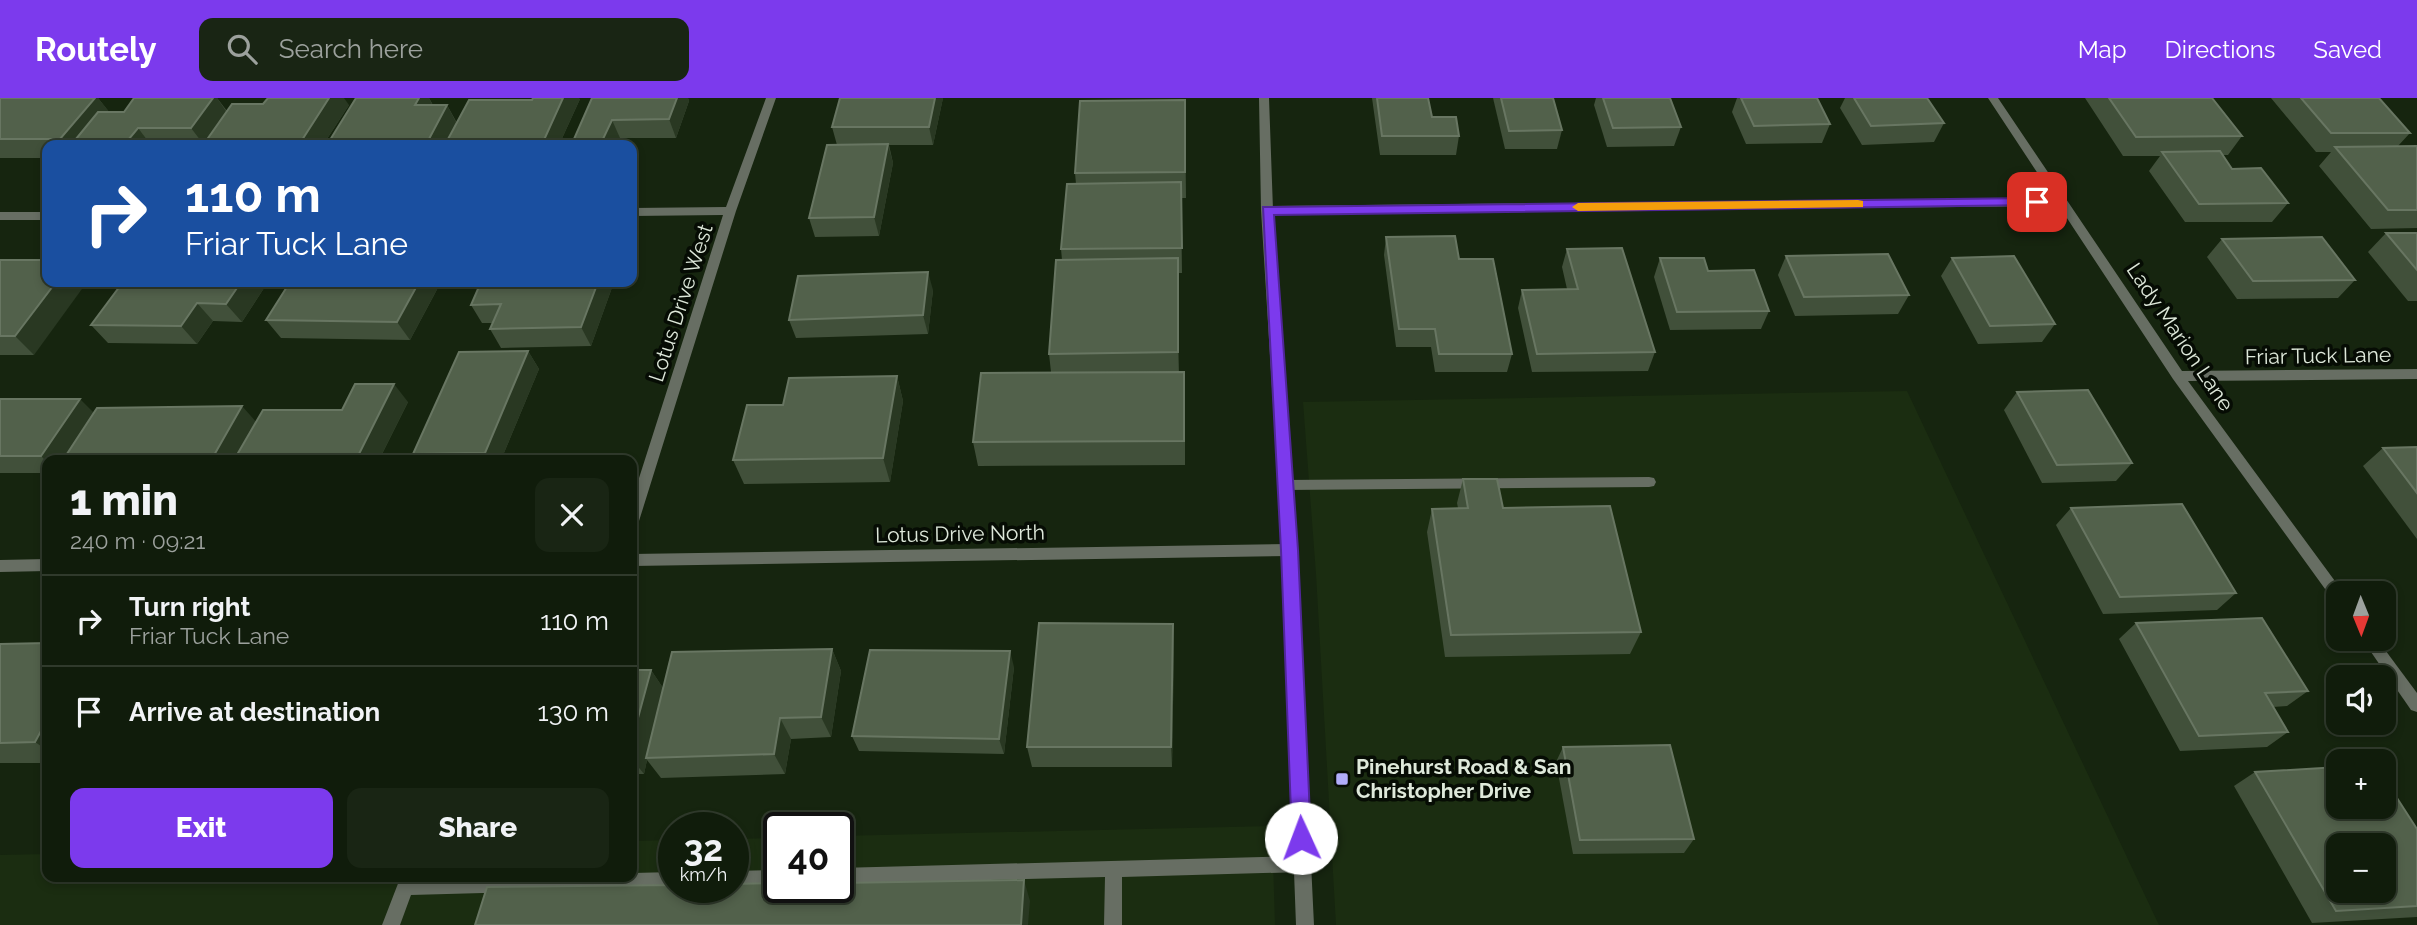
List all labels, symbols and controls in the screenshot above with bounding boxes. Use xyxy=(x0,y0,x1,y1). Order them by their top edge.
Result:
search box xyxy=(199,18,689,81)
text: Routely xyxy=(35,30,157,69)
icon: search xyxy=(223,30,261,68)
text: Search here xyxy=(279,34,423,64)
text: Map xyxy=(2078,35,2127,64)
text: Directions xyxy=(2165,35,2275,64)
text: Saved xyxy=(2313,35,2382,64)
text: 110 m xyxy=(185,166,321,223)
icon: right xyxy=(70,168,161,259)
pin xyxy=(2007,172,2067,232)
icon: arrive xyxy=(2018,183,2056,221)
street label: Lotus Drive West xyxy=(643,221,718,385)
text: Friar Tuck Lane xyxy=(185,225,408,262)
street label: Lady Marion Lane xyxy=(2122,258,2239,415)
street label: Friar Tuck Lane xyxy=(2245,342,2391,369)
text: 1 min xyxy=(70,476,178,525)
button: close xyxy=(535,478,609,552)
street label: Lotus Drive North xyxy=(875,520,1045,547)
text: 240 m · 09:21 xyxy=(70,527,205,554)
north arrow xyxy=(2326,581,2396,651)
map controls xyxy=(2326,581,2396,903)
text: Turn right xyxy=(129,592,250,622)
icon: right xyxy=(70,602,108,640)
text: 110 m xyxy=(540,606,609,636)
text: Friar Tuck Lane xyxy=(129,622,289,649)
button: sound xyxy=(2326,665,2396,735)
icon: arrive xyxy=(70,693,108,731)
text: Arrive at destination xyxy=(129,697,380,727)
text: 130 m xyxy=(538,697,609,727)
button: + xyxy=(2326,749,2396,819)
place label: Pinehurst Road & San Christopher Drive xyxy=(1356,754,1571,803)
marker: Pinehurst Road & San Christopher Drive xyxy=(1334,771,1350,787)
button: Exit xyxy=(70,788,333,868)
button: Share xyxy=(347,788,609,868)
position arrow xyxy=(1264,801,1338,875)
speed limit sign: 40 xyxy=(763,812,854,903)
text: 32 xyxy=(684,828,723,869)
button: − xyxy=(2326,833,2396,903)
text: km/h xyxy=(680,864,727,885)

